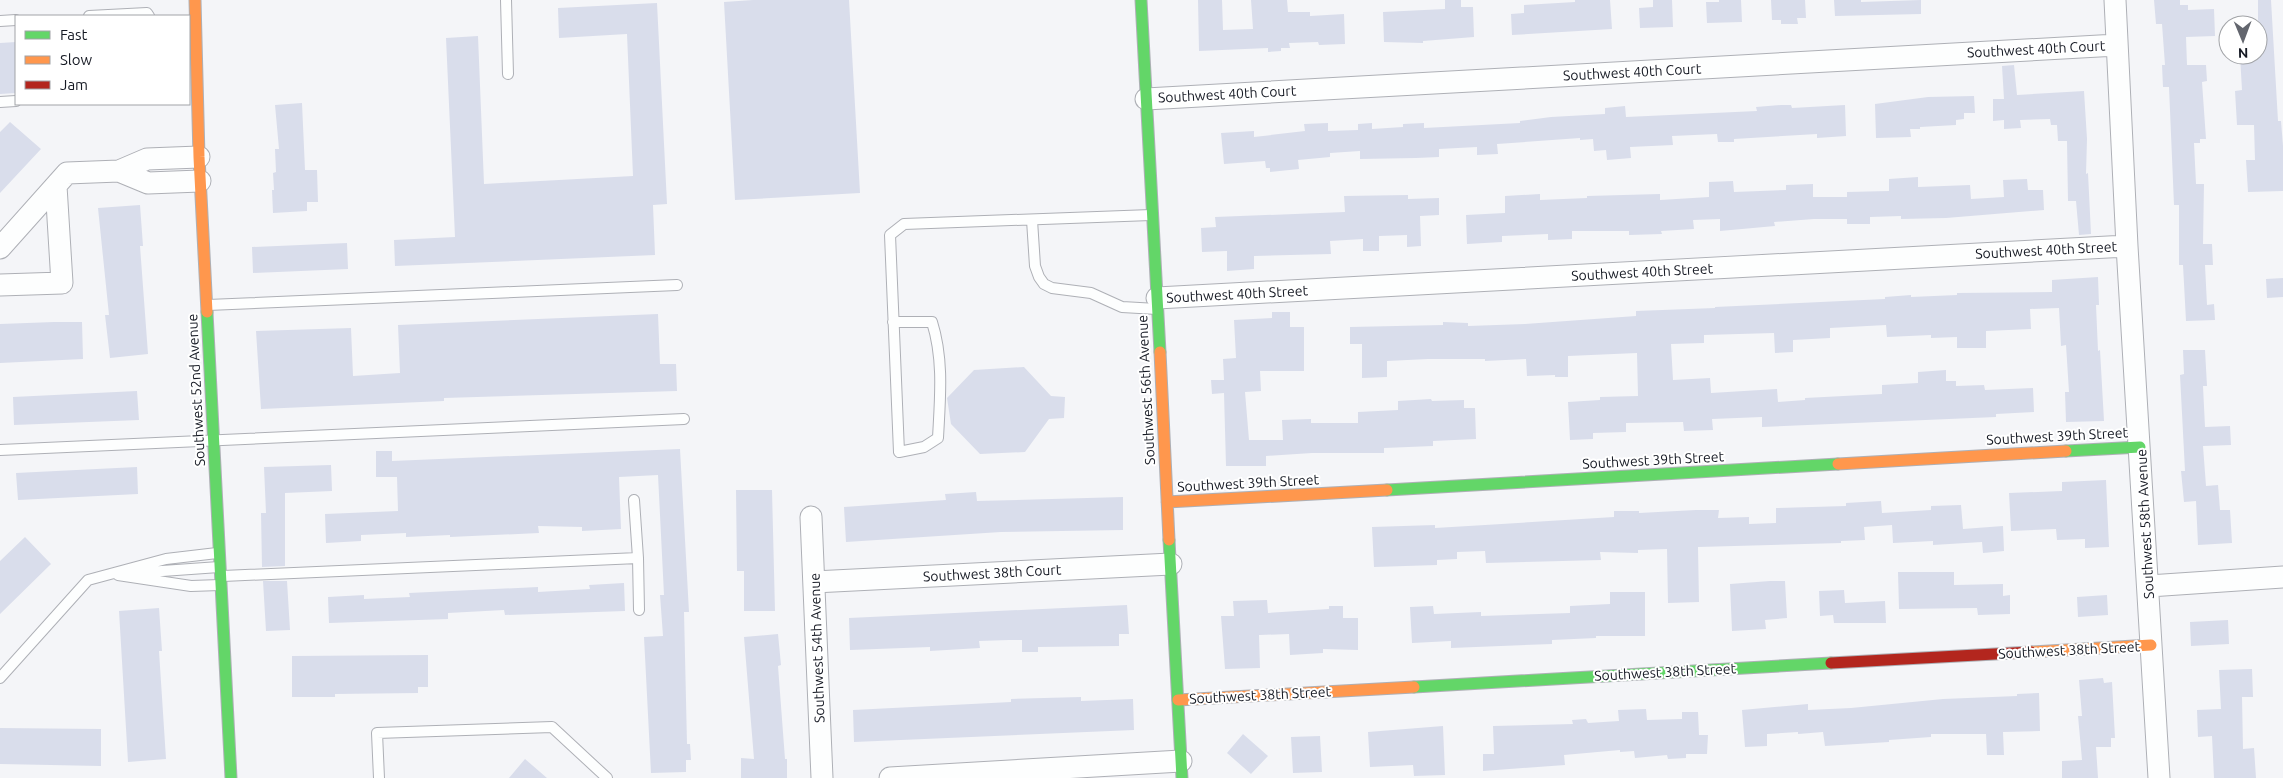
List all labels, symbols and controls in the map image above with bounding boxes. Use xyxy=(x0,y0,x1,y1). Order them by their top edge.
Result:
legend xyxy=(15,15,190,105)
north arrow xyxy=(2218,15,2268,65)
text: Fast xyxy=(60,26,88,43)
street label: Southwest 40th Court xyxy=(1966,37,2106,61)
text: N xyxy=(2238,45,2249,61)
text: Slow xyxy=(60,51,93,68)
street label: Southwest 40th Court xyxy=(1562,60,1702,84)
text: Jam xyxy=(60,76,88,93)
street label: Southwest 40th Court xyxy=(1157,82,1297,106)
street label: Southwest 40th Street xyxy=(1975,238,2118,262)
street label: Southwest 40th Street xyxy=(1571,260,1714,284)
street label: Southwest 40th Street xyxy=(1166,282,1309,306)
street label: Southwest 52nd Avenue xyxy=(184,313,208,467)
street label: Southwest 56th Avenue xyxy=(1134,315,1158,465)
street label: Southwest 39th Street xyxy=(1986,424,2129,448)
street label: Southwest 39th Street xyxy=(1582,448,1725,472)
street label: Southwest 58th Avenue xyxy=(2133,449,2157,599)
street label: Southwest 39th Street xyxy=(1177,471,1320,495)
street label: Southwest 38th Court xyxy=(922,561,1062,585)
street label: Southwest 54th Avenue xyxy=(806,573,828,723)
street label: Southwest 38th Street xyxy=(1998,638,2141,662)
street label: Southwest 38th Street xyxy=(1594,660,1737,684)
street label: Southwest 38th Street xyxy=(1189,683,1332,707)

